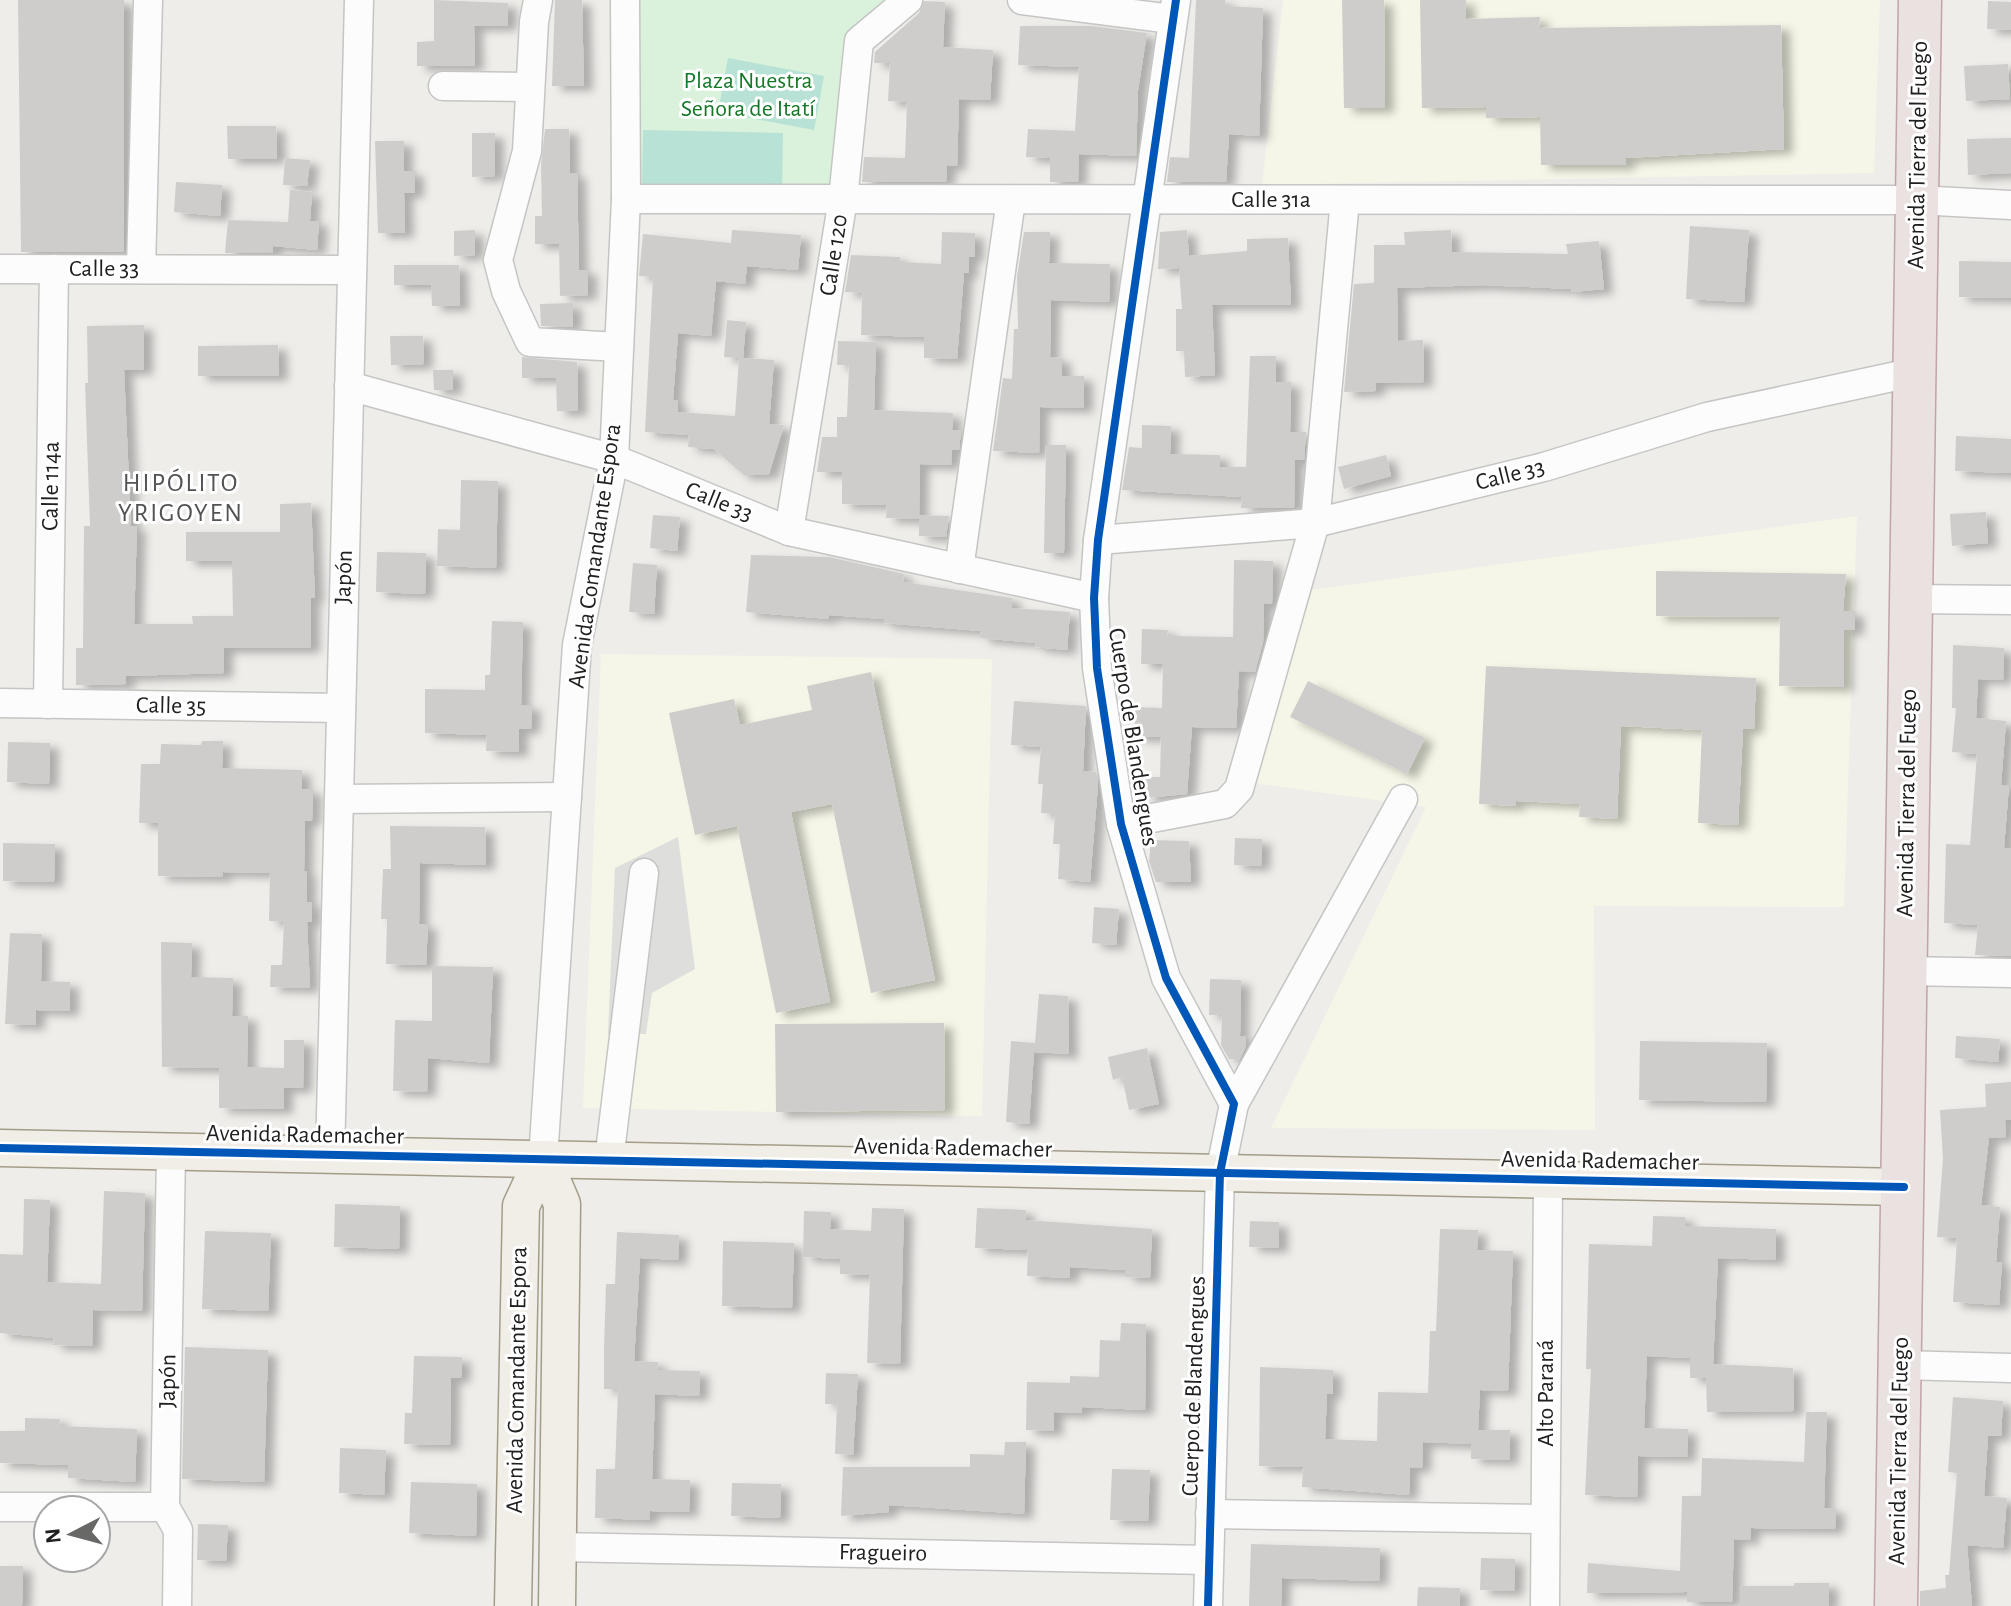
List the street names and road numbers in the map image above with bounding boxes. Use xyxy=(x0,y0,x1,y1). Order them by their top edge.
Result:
street label: Avenida Tierra del Fuego xyxy=(1904,41,1932,269)
street label: Calle 31a xyxy=(1231,188,1311,212)
street label: Calle 120 xyxy=(816,212,852,298)
street label: Calle 33 xyxy=(69,257,139,281)
street label: Avenida Comandante Espora xyxy=(565,422,625,690)
street label: Calle 114a xyxy=(38,441,64,531)
street label: Calle 33 xyxy=(1473,455,1547,495)
street label: Calle 33 xyxy=(682,478,756,526)
street label: Japón xyxy=(331,549,357,605)
street label: Cuerpo de Blandengues xyxy=(1104,626,1162,848)
street label: Avenida Tierra del Fuego xyxy=(1893,689,1921,917)
street label: Calle 35 xyxy=(136,693,206,719)
street label: Avenida Rademacher xyxy=(206,1121,405,1149)
street label: Avenida Rademacher xyxy=(854,1134,1053,1162)
street label: Avenida Rademacher xyxy=(1501,1147,1700,1175)
street label: Avenida Comandante Espora xyxy=(503,1246,531,1514)
street label: Cuerpo de Blandengues xyxy=(1178,1275,1210,1497)
street label: Avenida Tierra del Fuego xyxy=(1885,1337,1913,1565)
street label: Alto Paraná xyxy=(1534,1339,1558,1447)
street label: Japón xyxy=(156,1354,180,1408)
street label: Fragueiro xyxy=(839,1540,927,1566)

